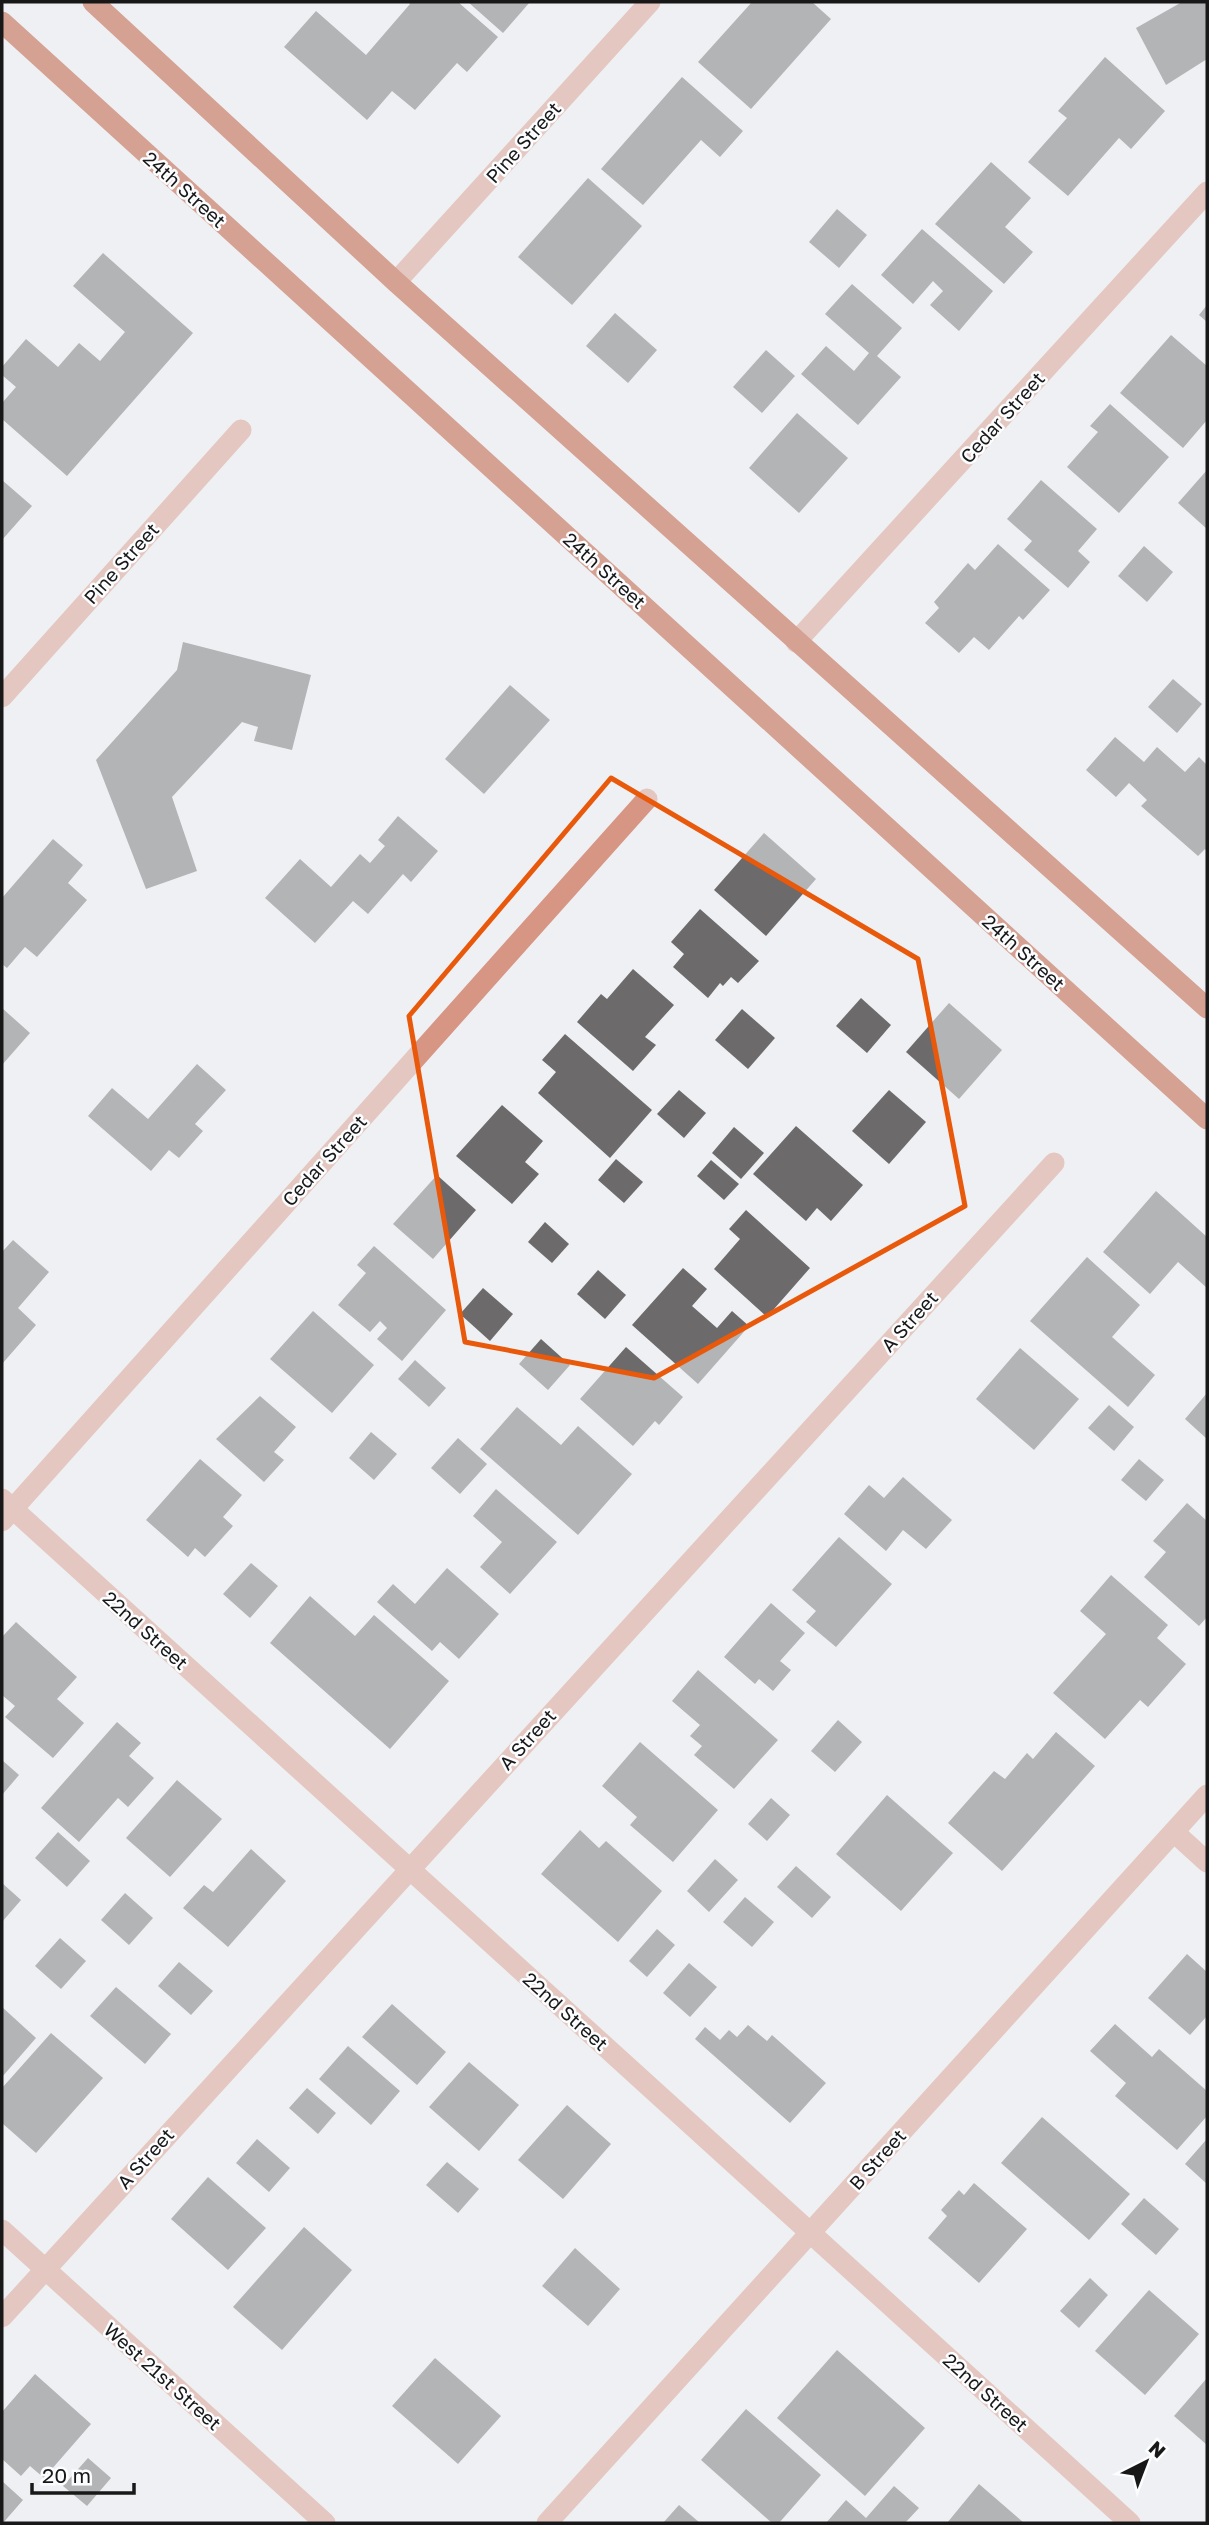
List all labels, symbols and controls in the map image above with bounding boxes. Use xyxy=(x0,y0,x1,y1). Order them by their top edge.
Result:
street label: Pine Street xyxy=(481,97,565,187)
street label: 24th Street xyxy=(139,146,231,232)
street label: Cedar Street xyxy=(955,367,1049,467)
street label: Pine Street xyxy=(79,518,163,608)
street label: 24th Street xyxy=(559,527,651,613)
street label: 24th Street xyxy=(978,909,1070,995)
street label: Cedar Street xyxy=(277,1110,371,1210)
street label: A Street xyxy=(876,1286,942,1356)
street label: 22nd Street xyxy=(99,1586,193,1674)
street label: A Street xyxy=(494,1704,560,1774)
street label: 22nd Street xyxy=(519,1967,613,2055)
street label: A Street xyxy=(112,2123,178,2193)
street label: B Street xyxy=(844,2124,910,2194)
street label: West 21st Street xyxy=(100,2317,226,2435)
street label: 22nd Street xyxy=(939,2348,1033,2436)
north arrow xyxy=(1111,2427,1181,2497)
text: N xyxy=(1145,2436,1171,2462)
scale bar xyxy=(32,2452,133,2496)
text: 20 m xyxy=(42,2462,91,2488)

